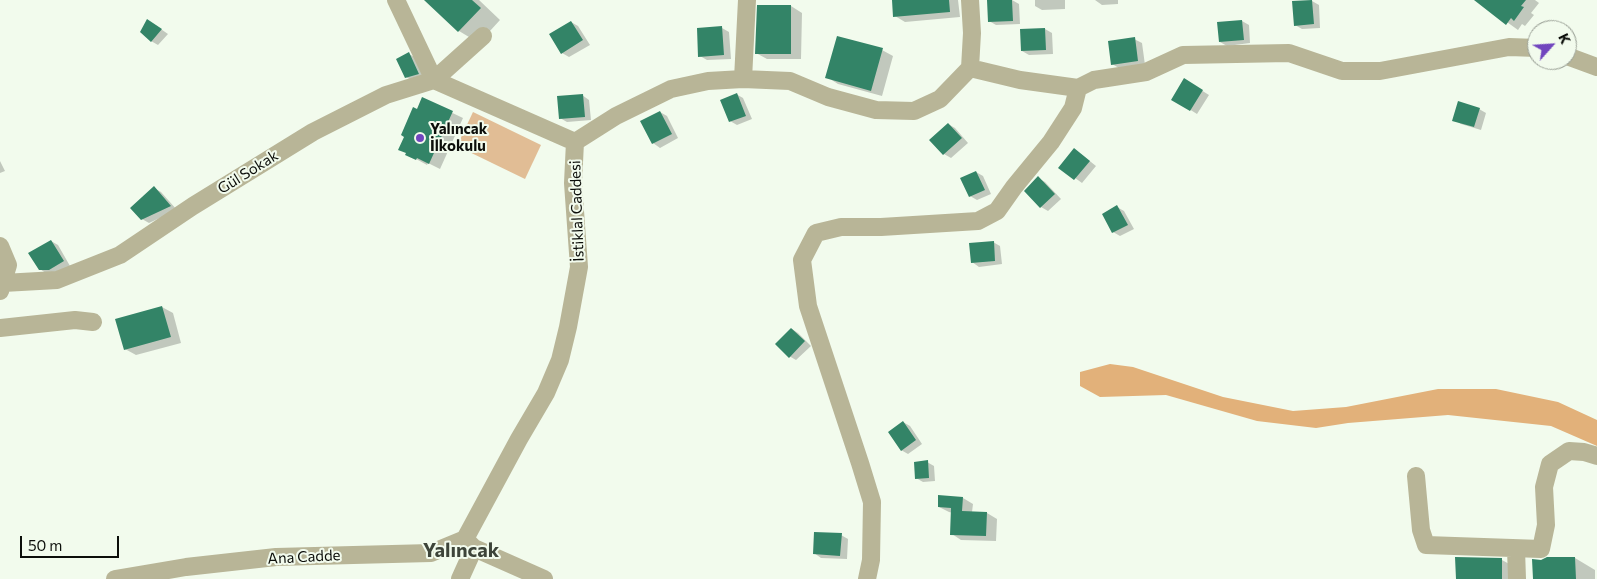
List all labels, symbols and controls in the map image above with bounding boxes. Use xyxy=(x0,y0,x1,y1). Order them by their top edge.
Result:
north arrow xyxy=(1527,20,1577,70)
text: K xyxy=(1555,31,1575,47)
place label: Yalıncak İlkokulu xyxy=(430,120,487,155)
marker: Yalıncak İlkokulu xyxy=(414,132,426,144)
street label: Gül Sokak xyxy=(214,146,282,198)
street label: İstiklal Caddesi xyxy=(566,160,588,262)
scale bar xyxy=(22,526,121,558)
text: 50 m xyxy=(28,536,62,554)
district label: Yalıncak xyxy=(423,538,499,562)
street label: Ana Cadde xyxy=(267,546,341,568)

